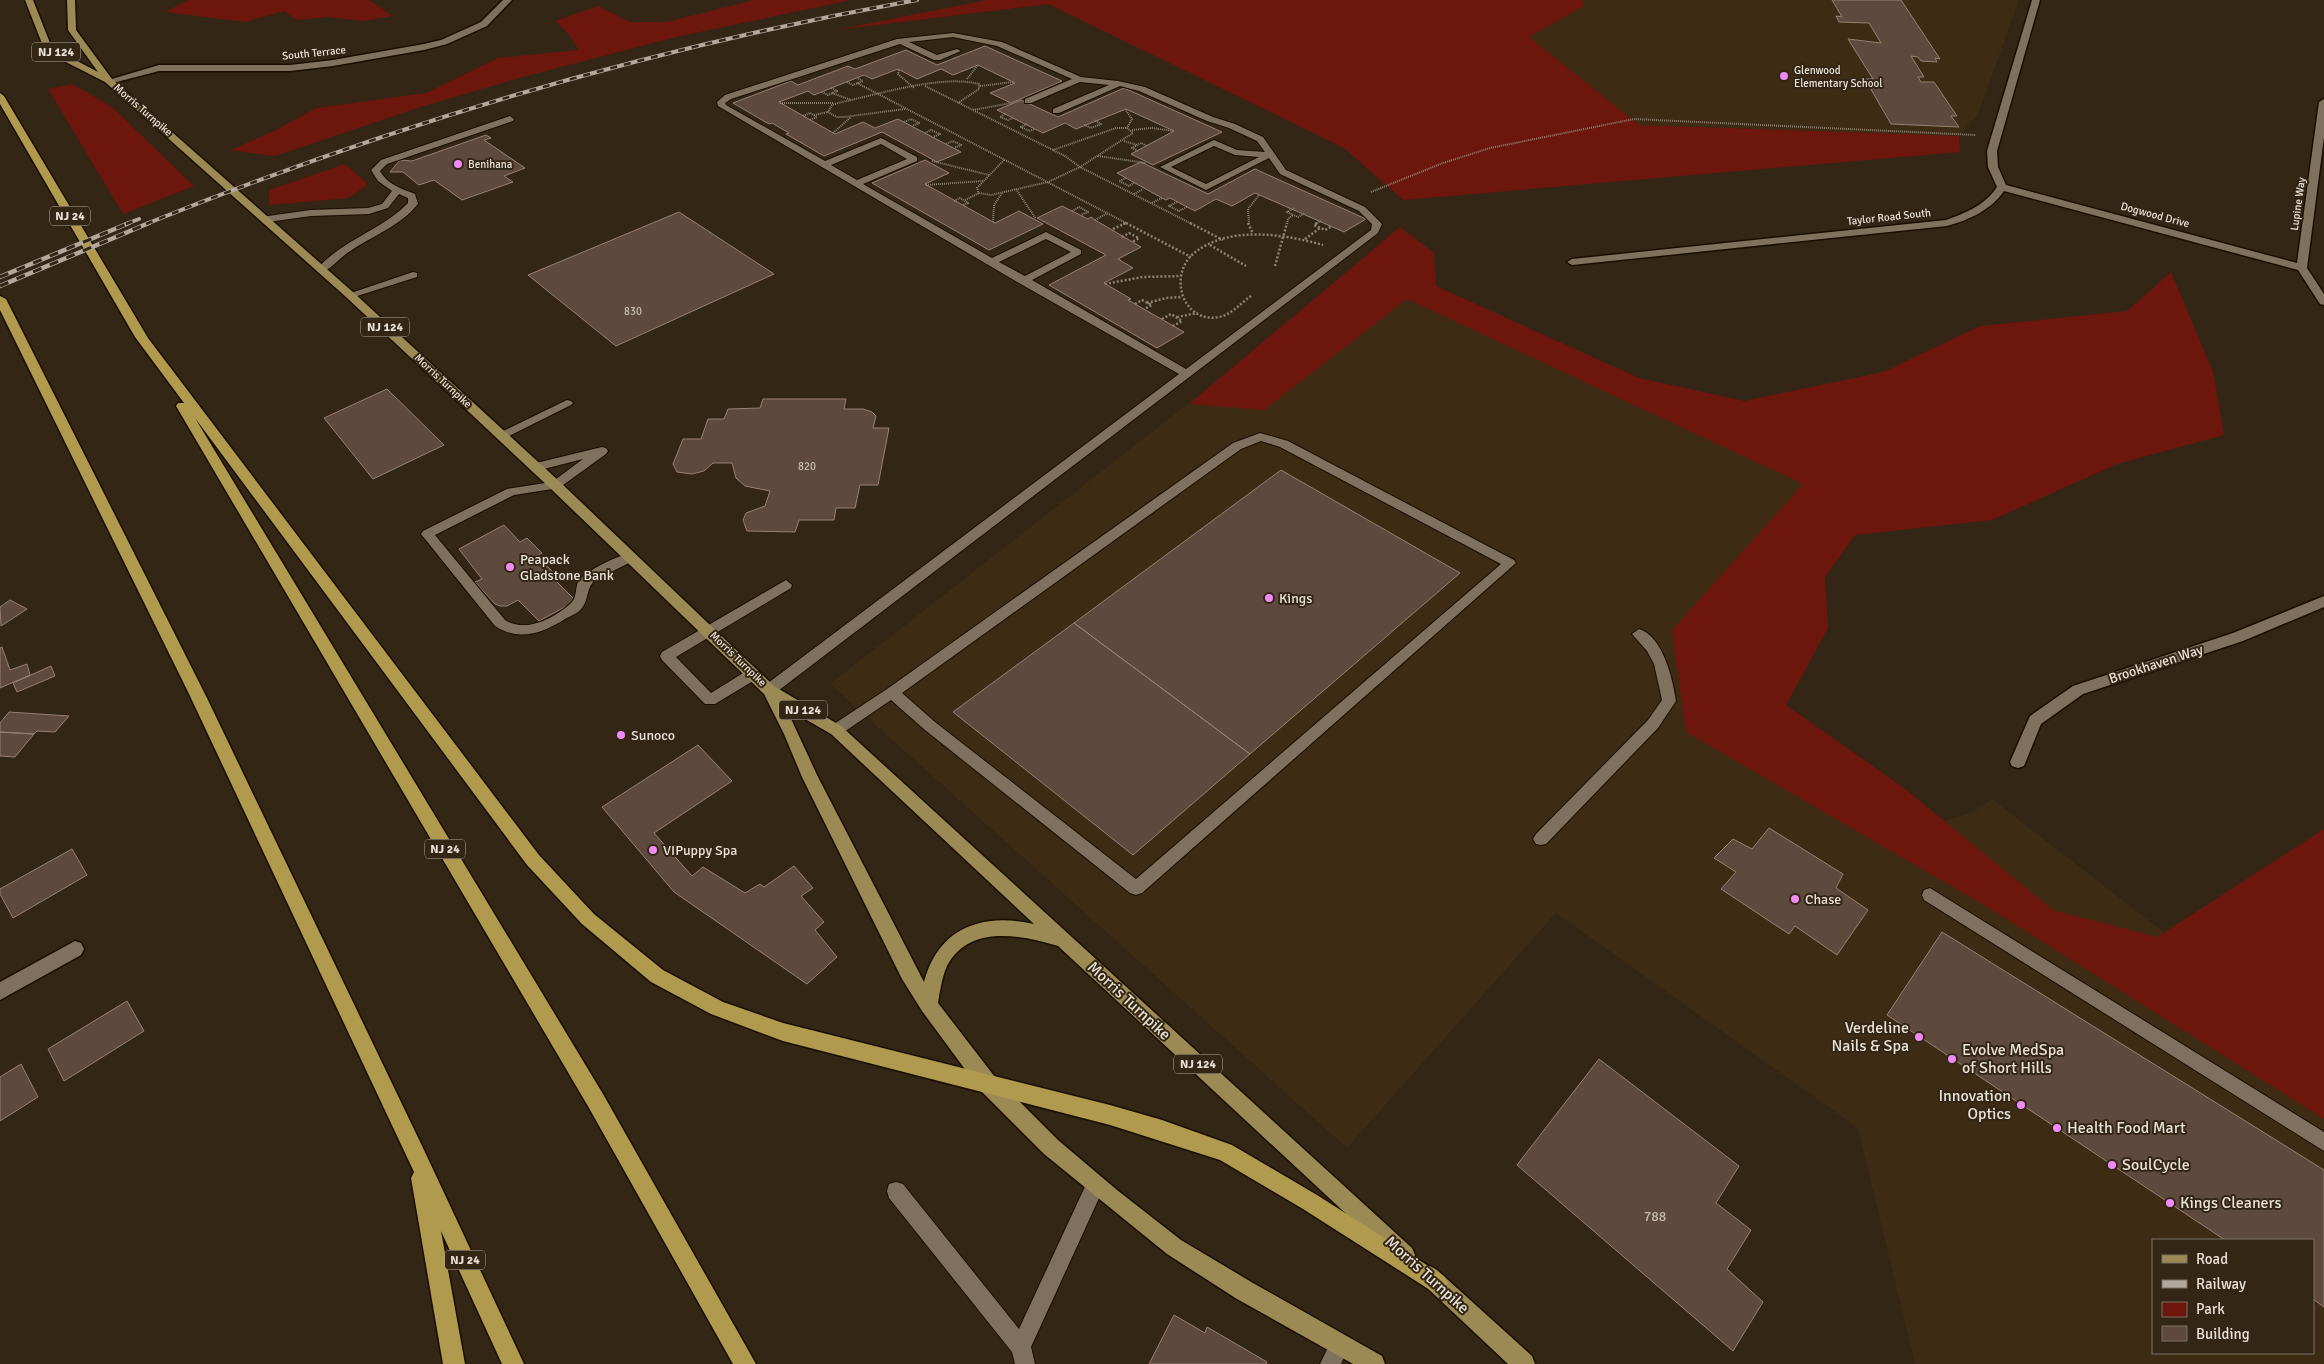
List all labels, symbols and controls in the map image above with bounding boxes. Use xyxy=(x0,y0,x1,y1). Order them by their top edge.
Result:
road number: NJ 124 xyxy=(32,42,80,62)
street label: South Terrace xyxy=(281,43,347,63)
place label: Glenwood Elementary School xyxy=(1794,64,1882,90)
marker: Glenwood Elementary School xyxy=(1778,70,1790,82)
street label: Morris Turnpike xyxy=(111,81,175,139)
marker: Benihana xyxy=(452,158,464,170)
place label: Benihana xyxy=(468,158,513,171)
street label: Lupine Way xyxy=(2288,176,2308,232)
street label: Dogwood Drive xyxy=(2119,200,2191,230)
street label: Taylor Road South xyxy=(1846,206,1932,228)
road number: NJ 24 xyxy=(50,207,90,226)
house number: 830 xyxy=(624,305,642,318)
road number: NJ 124 xyxy=(361,318,409,337)
street label: Morris Turnpike xyxy=(412,351,474,411)
house number: 820 xyxy=(798,460,816,473)
place label: Peapack Gladstone Bank xyxy=(520,551,614,584)
marker: Peapack Gladstone Bank xyxy=(504,561,516,573)
place label: Kings xyxy=(1279,590,1312,607)
marker: Kings xyxy=(1263,592,1275,604)
street label: Morris Turnpike xyxy=(707,629,769,689)
street label: Brookhaven Way xyxy=(2107,641,2206,687)
road number: NJ 124 xyxy=(779,700,827,720)
place label: Sunoco xyxy=(631,727,675,744)
marker: Sunoco xyxy=(615,729,627,741)
road number: NJ 24 xyxy=(425,840,465,859)
place label: VIPuppy Spa xyxy=(663,842,737,859)
marker: VIPuppy Spa xyxy=(647,844,659,856)
place label: Chase xyxy=(1805,891,1841,908)
marker: Chase xyxy=(1789,893,1801,905)
street label: Morris Turnpike xyxy=(1083,957,1175,1045)
place label: Verdeline Nails & Spa xyxy=(1831,1018,1909,1056)
marker: Verdeline Nails & Spa xyxy=(1913,1031,1925,1043)
place label: Evolve MedSpa of Short Hills xyxy=(1962,1040,2064,1078)
marker: Evolve MedSpa of Short Hills xyxy=(1946,1053,1958,1065)
road number: NJ 124 xyxy=(1174,1054,1222,1074)
place label: Innovation Optics xyxy=(1938,1086,2011,1124)
marker: Innovation Optics xyxy=(2015,1099,2027,1111)
place label: Health Food Mart xyxy=(2067,1118,2186,1138)
marker: Health Food Mart xyxy=(2051,1122,2063,1134)
place label: SoulCycle xyxy=(2122,1155,2190,1175)
marker: SoulCycle xyxy=(2106,1159,2118,1171)
place label: Kings Cleaners xyxy=(2180,1193,2282,1213)
marker: Kings Cleaners xyxy=(2164,1197,2176,1209)
house number: 788 xyxy=(1644,1208,1666,1225)
street label: Morris Turnpike xyxy=(1381,1232,1473,1318)
legend xyxy=(2152,1239,2314,1354)
road number: NJ 24 xyxy=(445,1250,485,1270)
text: Road xyxy=(2196,1250,2228,1268)
text: Railway xyxy=(2196,1275,2246,1293)
text: Park xyxy=(2196,1300,2225,1318)
text: Building xyxy=(2196,1325,2250,1343)

